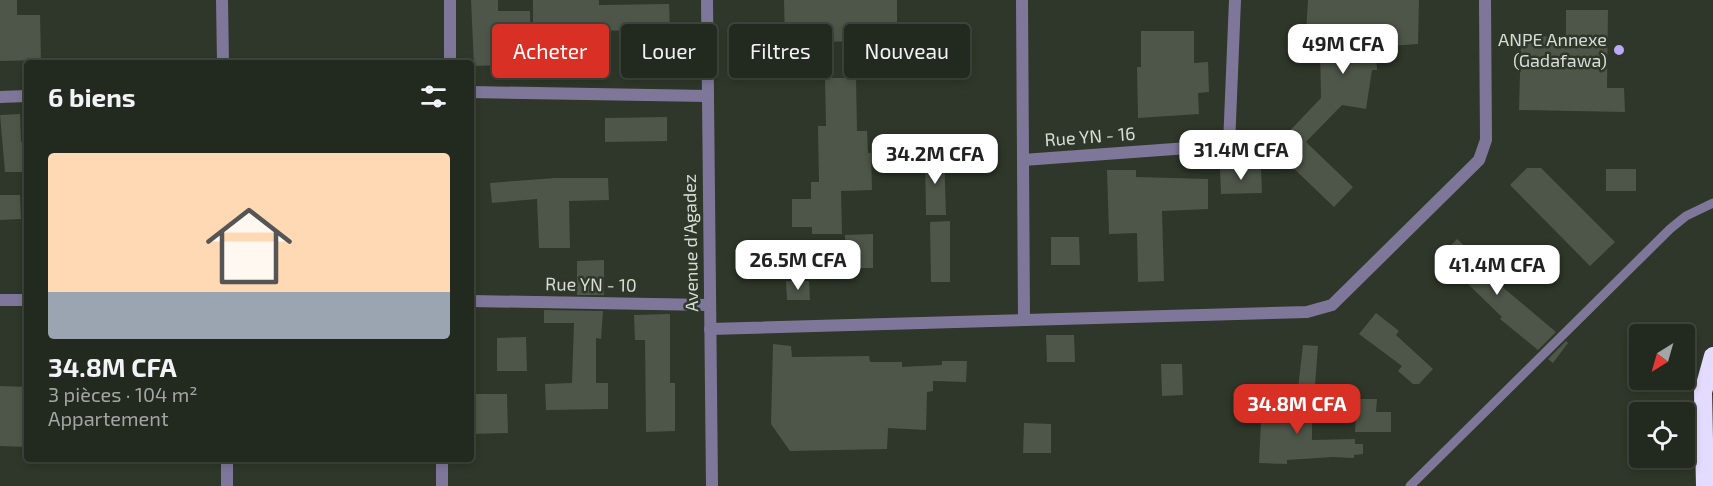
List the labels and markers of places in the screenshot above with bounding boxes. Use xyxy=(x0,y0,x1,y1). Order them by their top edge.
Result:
pin: 49M CFA xyxy=(1288,24,1398,75)
place label: ANPE Annexe (Gadafawa) xyxy=(1498,28,1607,71)
marker: ANPE Annexe (Gadafawa) xyxy=(1612,43,1626,57)
pin: 31.4M CFA xyxy=(1172,130,1310,181)
pin: 34.2M CFA xyxy=(866,134,1004,185)
pin: 26.5M CFA xyxy=(729,240,867,291)
pin: 41.4M CFA xyxy=(1428,245,1566,296)
pin: 34.8M CFA xyxy=(1228,384,1366,435)

